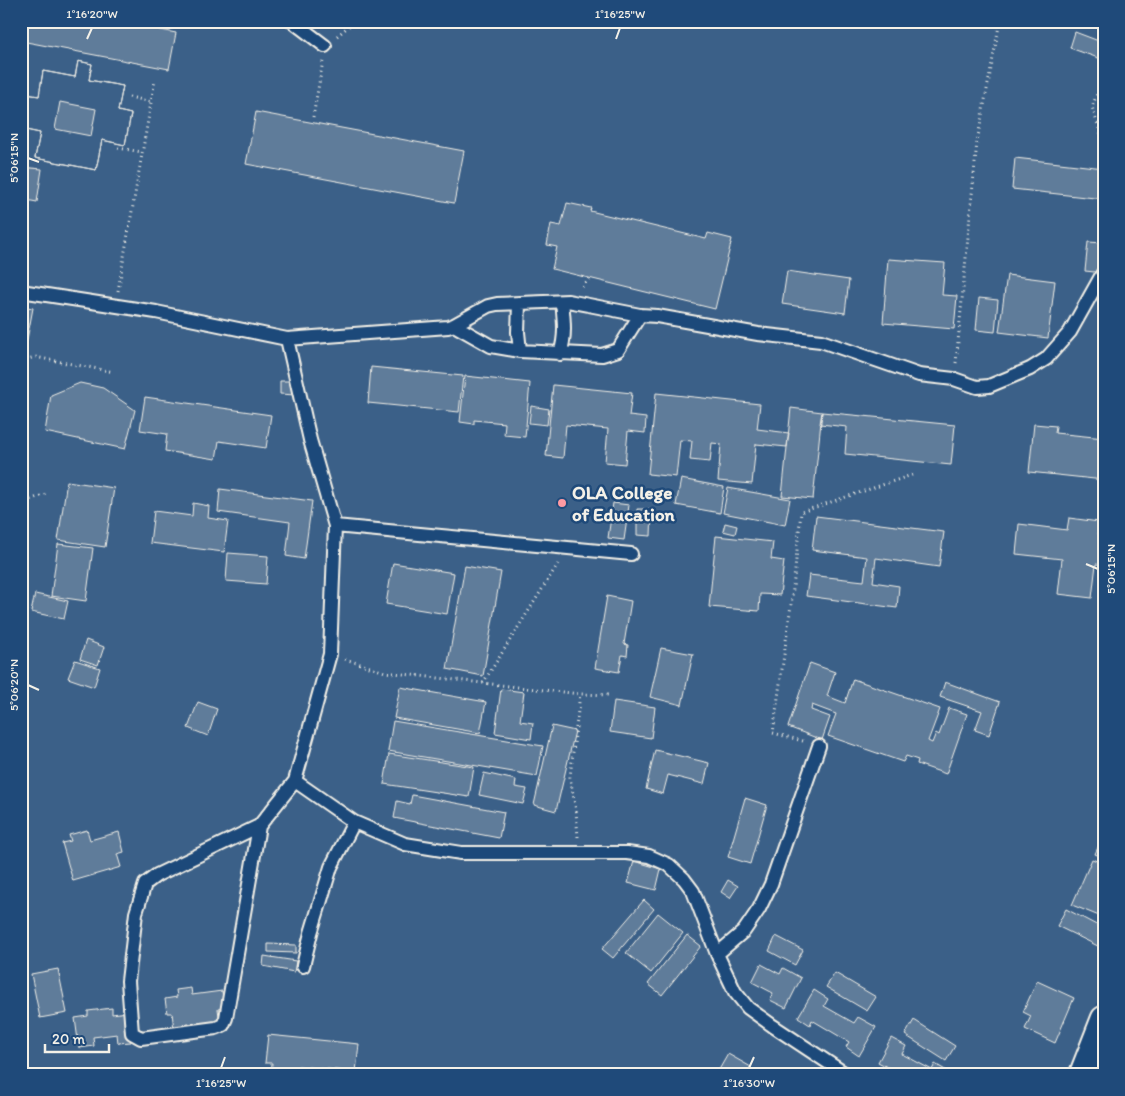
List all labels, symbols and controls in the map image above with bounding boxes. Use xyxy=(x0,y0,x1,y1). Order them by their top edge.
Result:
text: 1°16'20"W xyxy=(66,7,118,21)
text: 1°16'25"W xyxy=(595,7,645,21)
text: 5°06'15"N xyxy=(7,133,21,183)
place label: OLA College of Education xyxy=(572,481,676,526)
marker: OLA College of Education xyxy=(556,497,568,509)
text: 5°06'15"N xyxy=(1104,544,1118,594)
text: 5°06'20"N xyxy=(7,659,21,711)
scale bar xyxy=(45,1021,109,1053)
text: 20 m xyxy=(52,1030,86,1048)
text: 1°16'25"W xyxy=(196,1076,246,1090)
text: 1°16'30"W xyxy=(723,1076,775,1090)

